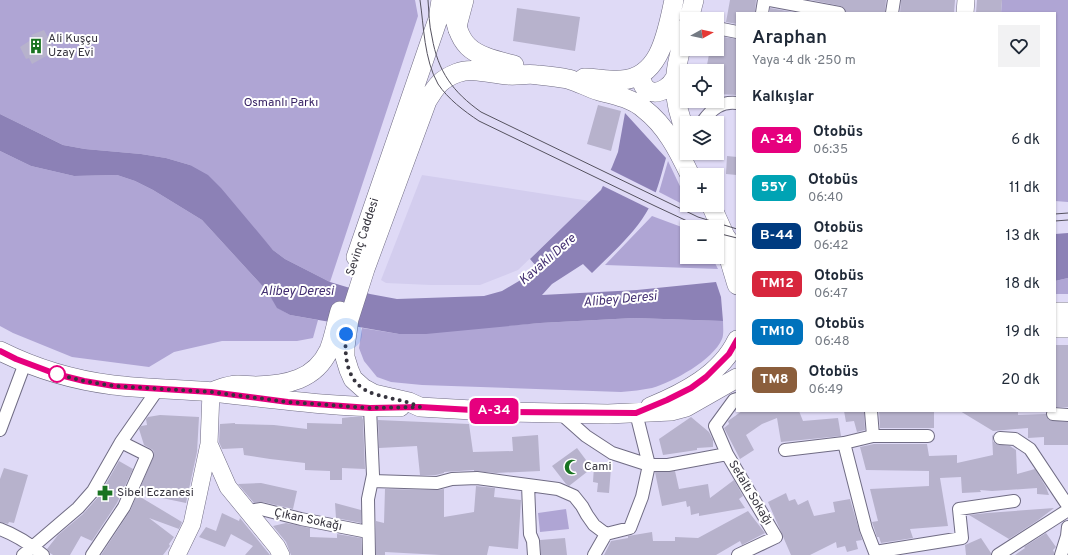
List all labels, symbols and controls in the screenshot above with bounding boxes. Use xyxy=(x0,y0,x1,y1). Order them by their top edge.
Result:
north arrow xyxy=(680,12,724,56)
map controls xyxy=(680,12,724,264)
button: heart xyxy=(998,25,1040,67)
text: Araphan xyxy=(752,26,827,50)
place label: Ali Kuşçu Uzay Evi xyxy=(48,31,98,61)
building icon: Ali Kuşçu Uzay Evi xyxy=(27,37,45,55)
text: Yaya · 4 dk · 250 m xyxy=(752,53,856,69)
button: locate xyxy=(680,64,724,108)
text: Kalkışlar xyxy=(752,88,814,107)
park label: Osmanlı Parkı xyxy=(244,95,318,111)
button: layers xyxy=(680,116,724,160)
text: Otobüs xyxy=(813,123,863,142)
text: A-34 xyxy=(760,131,793,148)
text: 6 dk xyxy=(1011,131,1040,150)
text: 06:35 xyxy=(813,142,848,158)
button: + xyxy=(680,168,724,212)
text: Otobüs xyxy=(808,171,858,190)
text: 55Y xyxy=(761,179,787,196)
text: 11 dk xyxy=(1009,179,1040,198)
text: 06:40 xyxy=(808,190,843,206)
street label: Sevinç Caddesi xyxy=(343,196,383,278)
text: Otobüs xyxy=(813,219,863,238)
button: − xyxy=(680,220,724,264)
text: B-44 xyxy=(760,227,793,244)
text: 13 dk xyxy=(1005,227,1040,246)
water label: Kavaklı Dere xyxy=(516,231,580,289)
text: 06:42 xyxy=(813,238,848,254)
text: Otobüs xyxy=(814,267,864,286)
text: TM12 xyxy=(760,275,794,292)
text: 18 dk xyxy=(1005,275,1040,294)
water label: Alibey Deresi xyxy=(260,284,335,300)
text: 06:47 xyxy=(814,286,848,302)
water label: Alibey Deresi xyxy=(583,289,658,311)
text: Otobüs xyxy=(815,315,865,334)
text: TM10 xyxy=(760,323,795,340)
text: 19 dk xyxy=(1006,323,1040,342)
your location xyxy=(336,324,356,344)
text: 06:48 xyxy=(815,334,850,350)
text: Otobüs xyxy=(809,363,859,382)
unlabelled marker xyxy=(48,365,66,383)
text: TM8 xyxy=(760,371,789,388)
text: 20 dk xyxy=(1001,371,1040,390)
text: 06:49 xyxy=(809,382,843,398)
line badge: A-34 xyxy=(466,398,522,424)
text: A-34 xyxy=(477,402,511,419)
street label: Setaltı Sokağı xyxy=(724,457,776,529)
mosque icon: Cami xyxy=(563,458,581,476)
place label: Cami xyxy=(584,459,611,475)
pharmacy icon: Sibel Eczanesi xyxy=(96,484,114,502)
place label: Sibel Eczanesi xyxy=(117,485,194,501)
street label: Çıkan Sokağı xyxy=(273,505,343,535)

